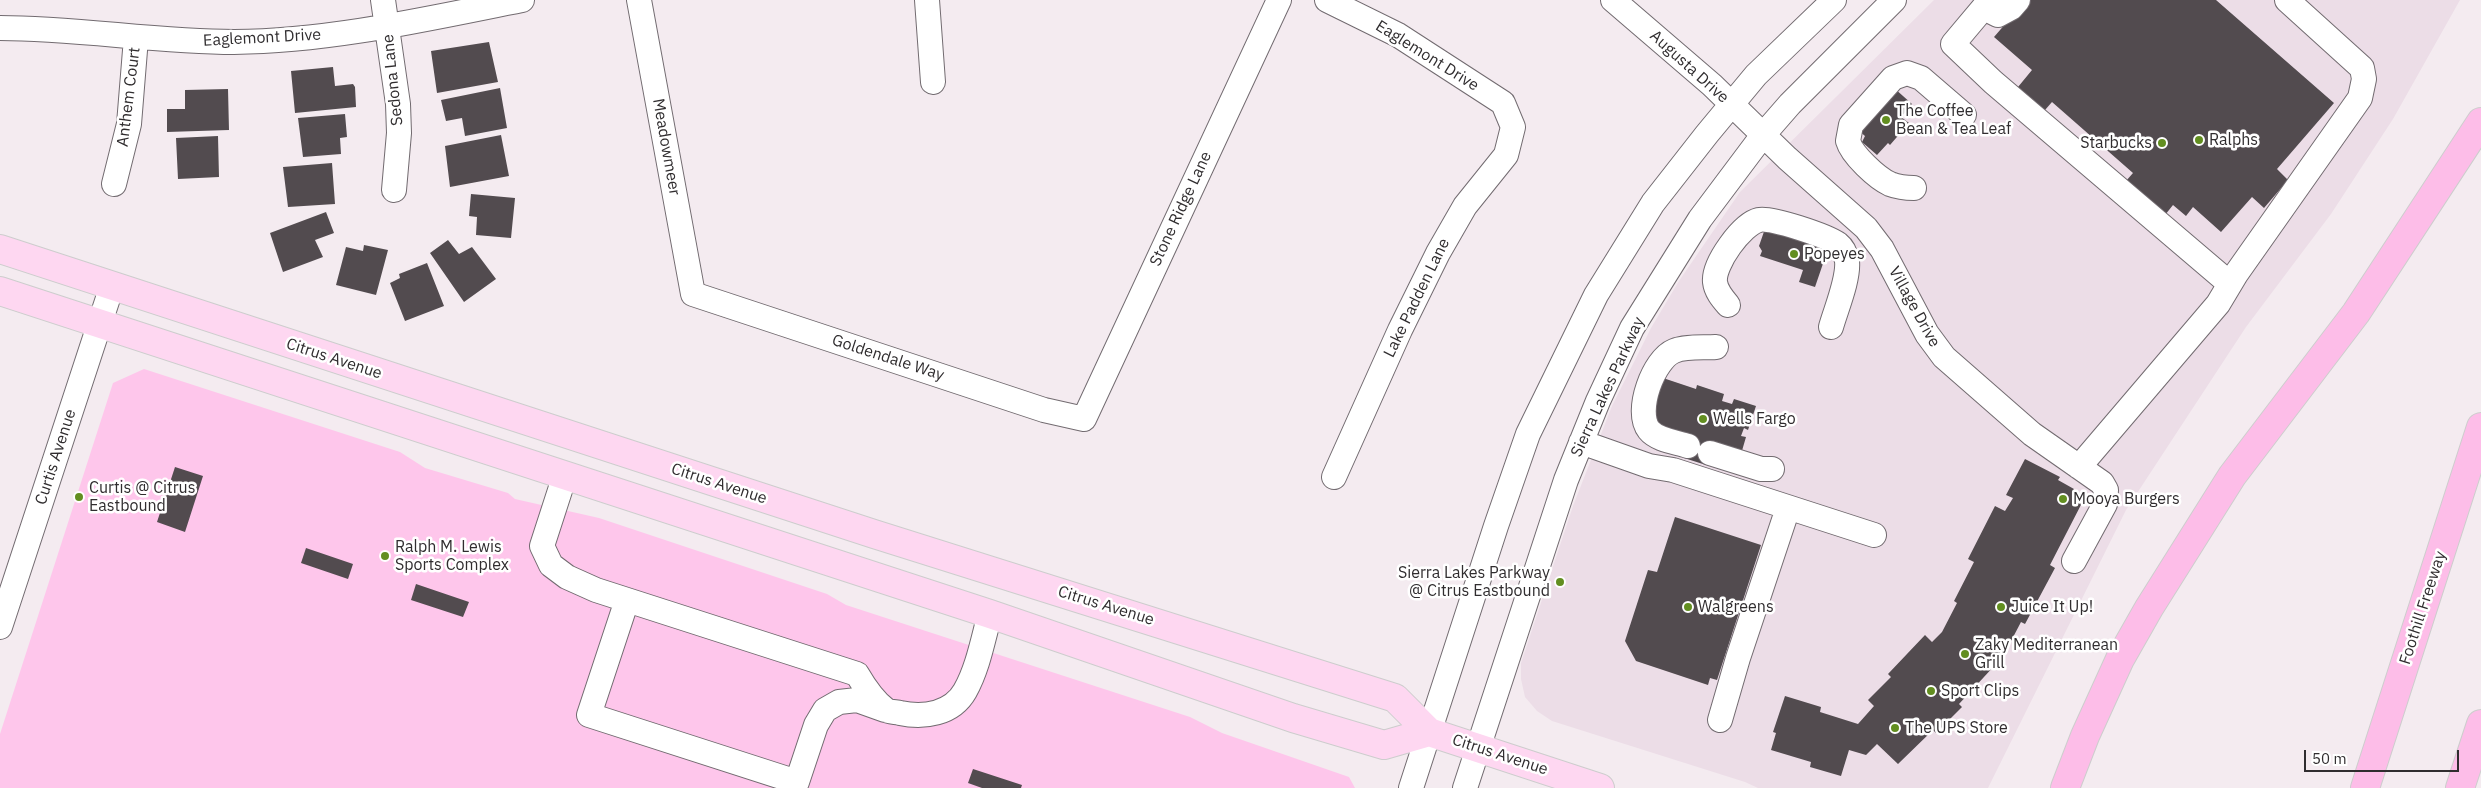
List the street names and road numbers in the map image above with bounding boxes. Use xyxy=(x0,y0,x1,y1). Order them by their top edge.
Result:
street label: Eaglemont Drive xyxy=(1372,17,1482,95)
street label: Eaglemont Drive xyxy=(203,25,321,51)
street label: Augusta Drive xyxy=(1646,27,1732,107)
street label: Sedona Lane xyxy=(379,33,407,127)
street label: Anthem Court xyxy=(113,46,145,148)
street label: Meadowmeer xyxy=(648,97,684,197)
street label: Stone Ridge Lane xyxy=(1146,149,1216,269)
street label: Lake Padden Lane xyxy=(1380,235,1454,361)
street label: Village Drive xyxy=(1884,263,1944,351)
street label: Sierra Lakes Parkway xyxy=(1567,314,1649,460)
street label: Goldendale Way xyxy=(829,331,947,385)
street label: Citrus Avenue xyxy=(284,334,384,384)
street label: Curtis Avenue xyxy=(31,407,81,507)
street label: Citrus Avenue xyxy=(669,459,769,509)
street label: Foothill Freeway xyxy=(2396,549,2450,667)
street label: Citrus Avenue xyxy=(1056,582,1156,630)
street label: Citrus Avenue xyxy=(1450,730,1550,780)

